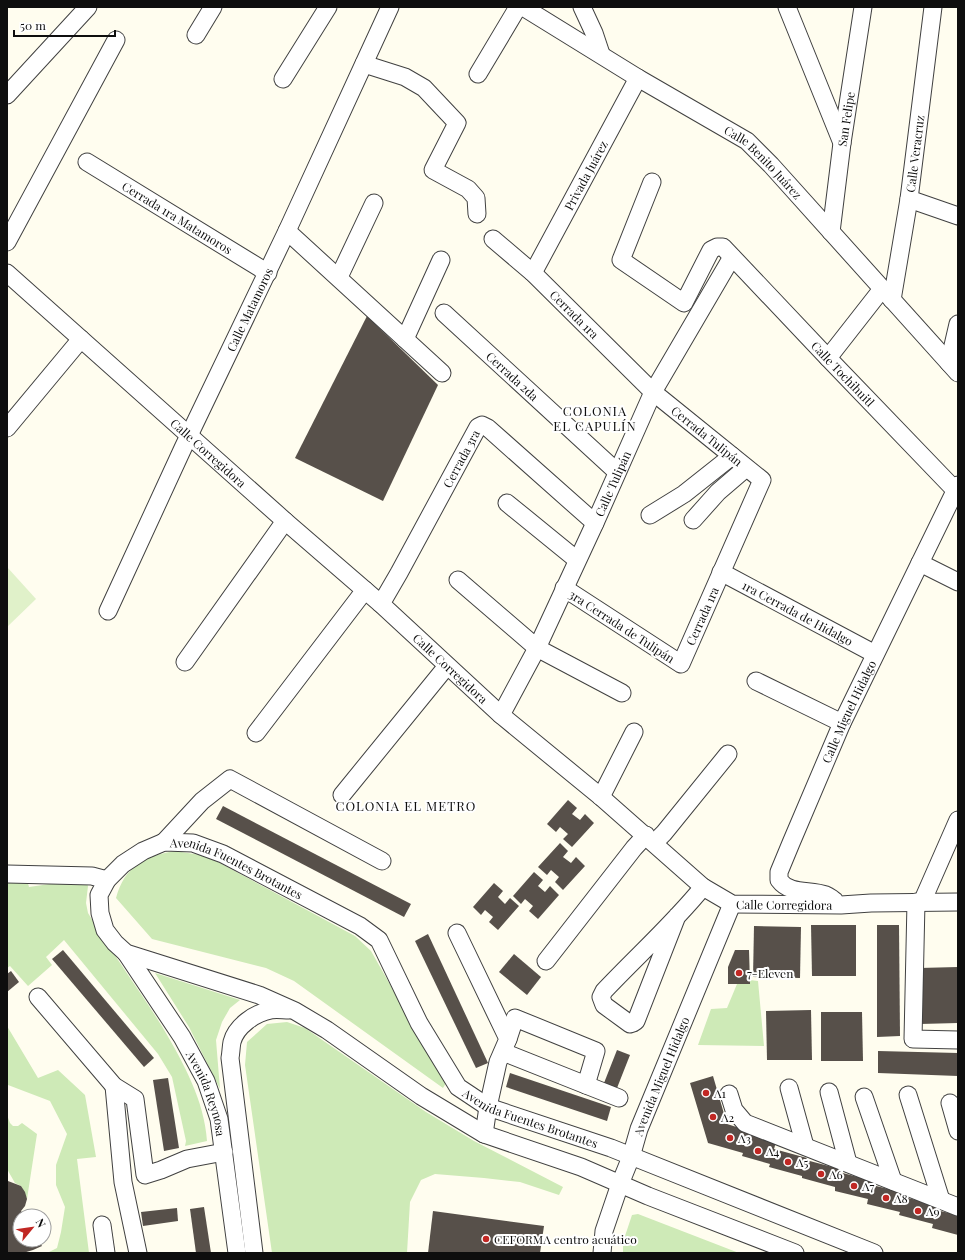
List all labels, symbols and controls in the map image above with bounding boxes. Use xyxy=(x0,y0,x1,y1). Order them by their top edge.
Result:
scale bar xyxy=(14,12,115,38)
text: 50 m xyxy=(20,17,46,33)
street label: San Felipe xyxy=(834,90,858,147)
street label: Calle Veracruz xyxy=(902,114,927,193)
street label: Calle Benito Juárez xyxy=(721,122,806,202)
street label: Privada Juárez xyxy=(560,137,611,213)
street label: Cerrada 1ra Matamoros xyxy=(119,178,235,257)
street label: Calle Matamoros xyxy=(222,265,276,354)
street label: Cerrada 1ra xyxy=(547,286,602,342)
street label: Calle Tochihuitl xyxy=(808,337,879,410)
street label: Cerrada 2da xyxy=(483,348,542,404)
district label: COLONIA EL CAPULÍN xyxy=(553,402,637,434)
street label: Cerrada Tulipán xyxy=(668,402,746,469)
street label: Calle Corregidora xyxy=(167,415,250,491)
street label: Cerrada 3ra xyxy=(439,427,483,490)
street label: Calle Tulipán xyxy=(591,448,634,519)
street label: 1ra Cerrada de Hidalgo xyxy=(740,577,856,649)
street label: Cerrada 1ra xyxy=(682,584,722,648)
street label: 3ra Cerrada de Tulipán xyxy=(566,586,678,666)
street label: Calle Corregidora xyxy=(410,630,491,707)
street label: Calle Miguel Hidalgo xyxy=(818,657,880,765)
district label: COLONIA EL METRO xyxy=(336,797,476,814)
street label: Avenida Fuentes Brotantes xyxy=(169,834,306,902)
street label: Calle Corregidora xyxy=(736,896,832,913)
place label: 7-Eleven xyxy=(747,965,793,981)
marker: 7-Eleven xyxy=(734,968,744,978)
street label: Avenida Miguel Hidalgo xyxy=(629,1014,693,1139)
street label: Avenida Reynosa xyxy=(182,1047,229,1137)
street label: Avenida Fuentes Brotantes xyxy=(459,1084,600,1151)
place label: A1 xyxy=(713,1085,727,1101)
marker: A1 xyxy=(701,1088,711,1098)
place label: A2 xyxy=(720,1109,735,1125)
marker: A2 xyxy=(708,1112,718,1122)
place label: A3 xyxy=(737,1130,751,1146)
marker: A3 xyxy=(725,1133,735,1143)
place label: A4 xyxy=(765,1143,780,1159)
marker: A4 xyxy=(753,1146,763,1156)
place label: A5 xyxy=(795,1154,809,1170)
marker: A5 xyxy=(783,1157,793,1167)
place label: A6 xyxy=(828,1166,843,1182)
marker: A6 xyxy=(816,1169,826,1179)
place label: A7 xyxy=(861,1178,875,1194)
marker: A7 xyxy=(849,1181,859,1191)
place label: A8 xyxy=(893,1190,908,1206)
marker: A8 xyxy=(881,1193,891,1203)
place label: A9 xyxy=(925,1203,940,1219)
marker: A9 xyxy=(913,1206,923,1216)
north arrow xyxy=(12,1208,52,1248)
text: N xyxy=(33,1216,50,1230)
place label: CEFORMA centro acuático xyxy=(494,1231,637,1247)
marker: CEFORMA centro acuático xyxy=(481,1234,491,1244)

